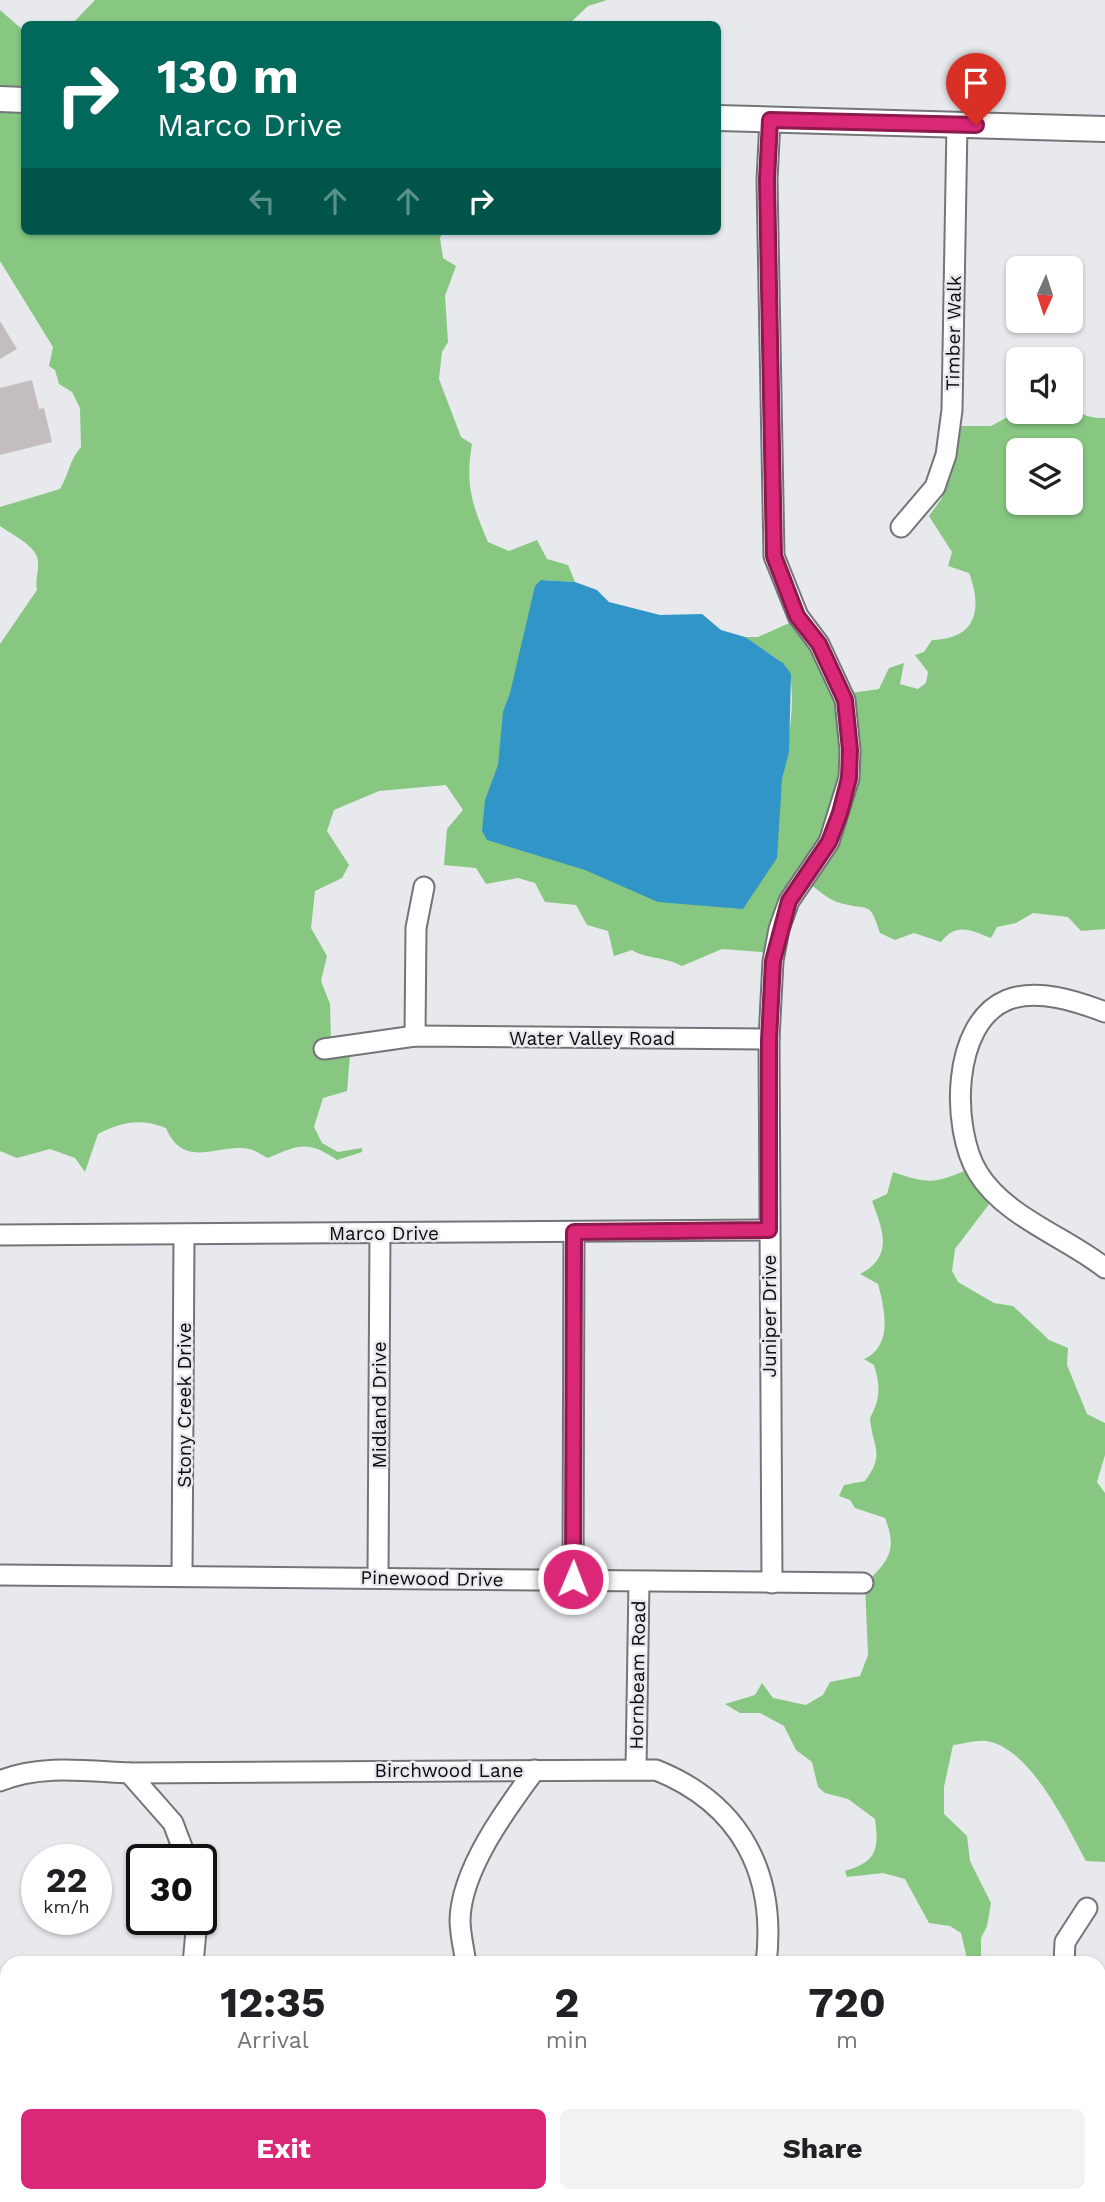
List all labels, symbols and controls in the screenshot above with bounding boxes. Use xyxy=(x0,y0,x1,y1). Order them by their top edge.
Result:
text: 130 m xyxy=(157,47,299,105)
icon: right xyxy=(42,49,133,140)
pin xyxy=(946,53,1006,125)
icon: arrive xyxy=(957,64,995,102)
text: Marco Drive xyxy=(157,106,342,144)
icon: left xyxy=(243,182,281,220)
icon: ahead xyxy=(316,182,354,220)
icon: ahead xyxy=(389,182,427,220)
icon: right xyxy=(462,182,500,220)
north arrow xyxy=(1006,256,1083,332)
map controls xyxy=(1006,256,1083,515)
street label: Timber Walk xyxy=(941,275,966,391)
button: sound xyxy=(1006,347,1083,424)
button: layers xyxy=(1006,438,1083,515)
street label: Water Valley Road xyxy=(509,1027,675,1050)
street label: Marco Drive xyxy=(329,1222,439,1245)
street label: Juniper Drive xyxy=(758,1254,781,1378)
street label: Stony Creek Drive xyxy=(173,1322,196,1488)
street label: Midland Drive xyxy=(368,1341,391,1469)
position arrow xyxy=(536,1542,610,1616)
street label: Pinewood Drive xyxy=(360,1566,504,1591)
street label: Hornbeam Road xyxy=(625,1600,650,1750)
street label: Birchwood Lane xyxy=(375,1759,523,1782)
speed limit sign: 30 xyxy=(126,1844,217,1935)
text: 22 xyxy=(46,1859,87,1901)
text: km/h xyxy=(43,1896,90,1917)
text: 12:35 xyxy=(220,1978,325,2027)
text: 2 xyxy=(554,1978,579,2027)
text: 720 xyxy=(808,1978,886,2027)
text: Arrival xyxy=(237,2027,309,2054)
text: min xyxy=(546,2027,588,2054)
text: m xyxy=(836,2027,858,2054)
button: Exit xyxy=(21,2109,546,2189)
button: Share xyxy=(560,2109,1085,2189)

